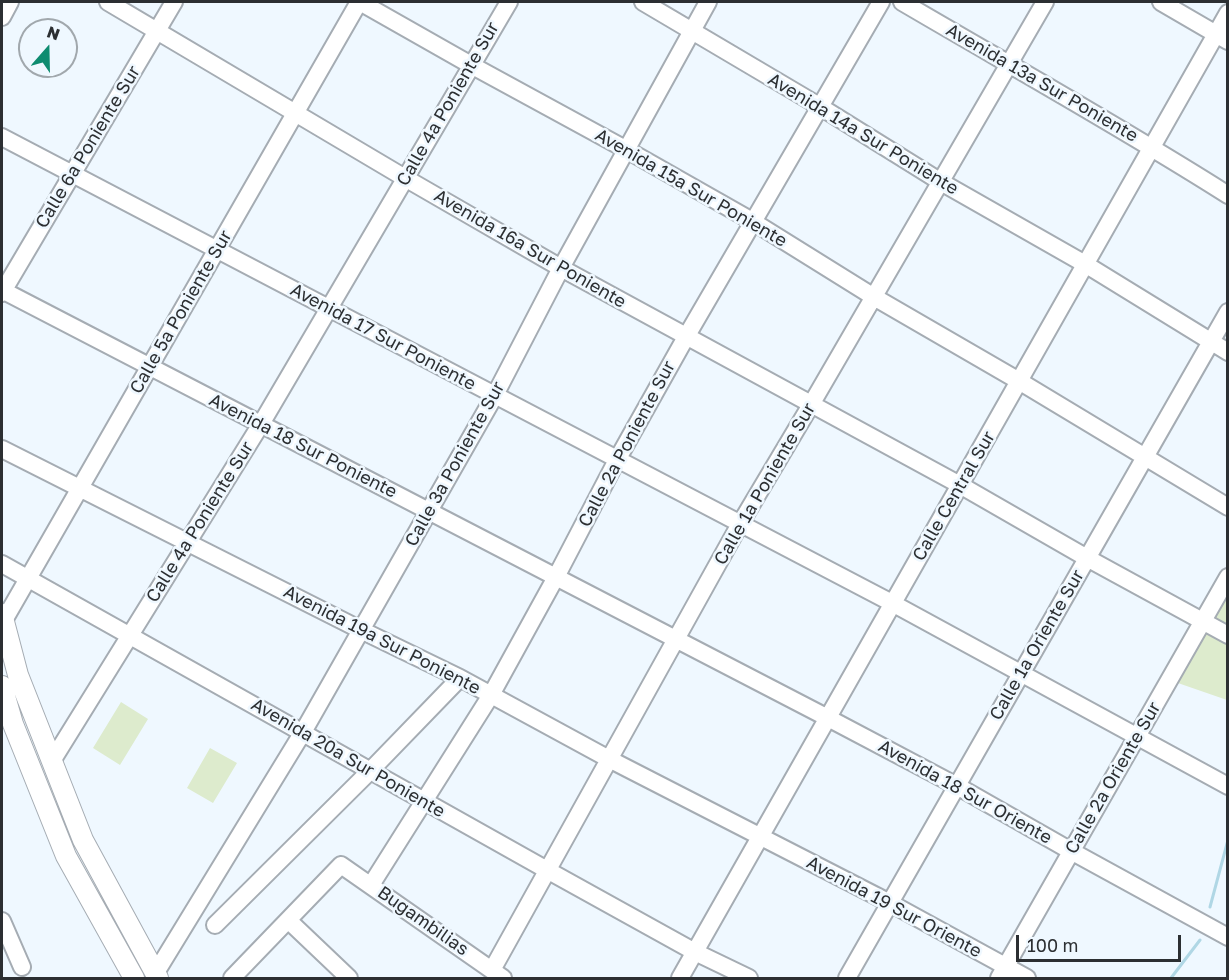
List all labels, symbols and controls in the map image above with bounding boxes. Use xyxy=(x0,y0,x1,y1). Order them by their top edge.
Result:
north arrow xyxy=(18,18,78,78)
street label: Calle 4a Poniente Sur xyxy=(392,18,504,190)
street label: Avenida 13a Sur Poniente xyxy=(942,19,1142,147)
text: N xyxy=(44,21,63,44)
street label: Calle 6a Poniente Sur xyxy=(31,62,145,232)
street label: Avenida 14a Sur Poniente xyxy=(764,69,962,199)
street label: Avenida 15a Sur Poniente xyxy=(591,124,791,252)
street label: Avenida 16a Sur Poniente xyxy=(430,185,630,313)
street label: Calle 5a Poniente Sur xyxy=(125,226,237,398)
street label: Avenida 17 Sur Poniente xyxy=(287,279,479,395)
street label: Calle 2a Poniente Sur xyxy=(574,357,680,531)
street label: Calle 3a Poniente Sur xyxy=(401,378,509,550)
street label: Avenida 18 Sur Poniente xyxy=(205,389,401,503)
street label: Calle 1a Poniente Sur xyxy=(710,399,820,569)
street label: Calle Central Sur xyxy=(908,427,1000,565)
street label: Calle 4a Poniente Sur xyxy=(142,438,258,606)
street label: Calle 1a Oriente Sur xyxy=(985,566,1089,724)
street label: Avenida 19a Sur Poniente xyxy=(280,581,484,699)
street label: Avenida 20a Sur Poniente xyxy=(247,694,449,822)
street label: Calle 2a Oriente Sur xyxy=(1061,698,1165,858)
street label: Avenida 18 Sur Oriente xyxy=(874,735,1056,849)
street label: Avenida 19 Sur Oriente xyxy=(803,852,985,962)
street label: Bugambilias xyxy=(373,882,473,960)
scale bar xyxy=(1019,923,1184,961)
text: 100 m xyxy=(1027,934,1078,956)

